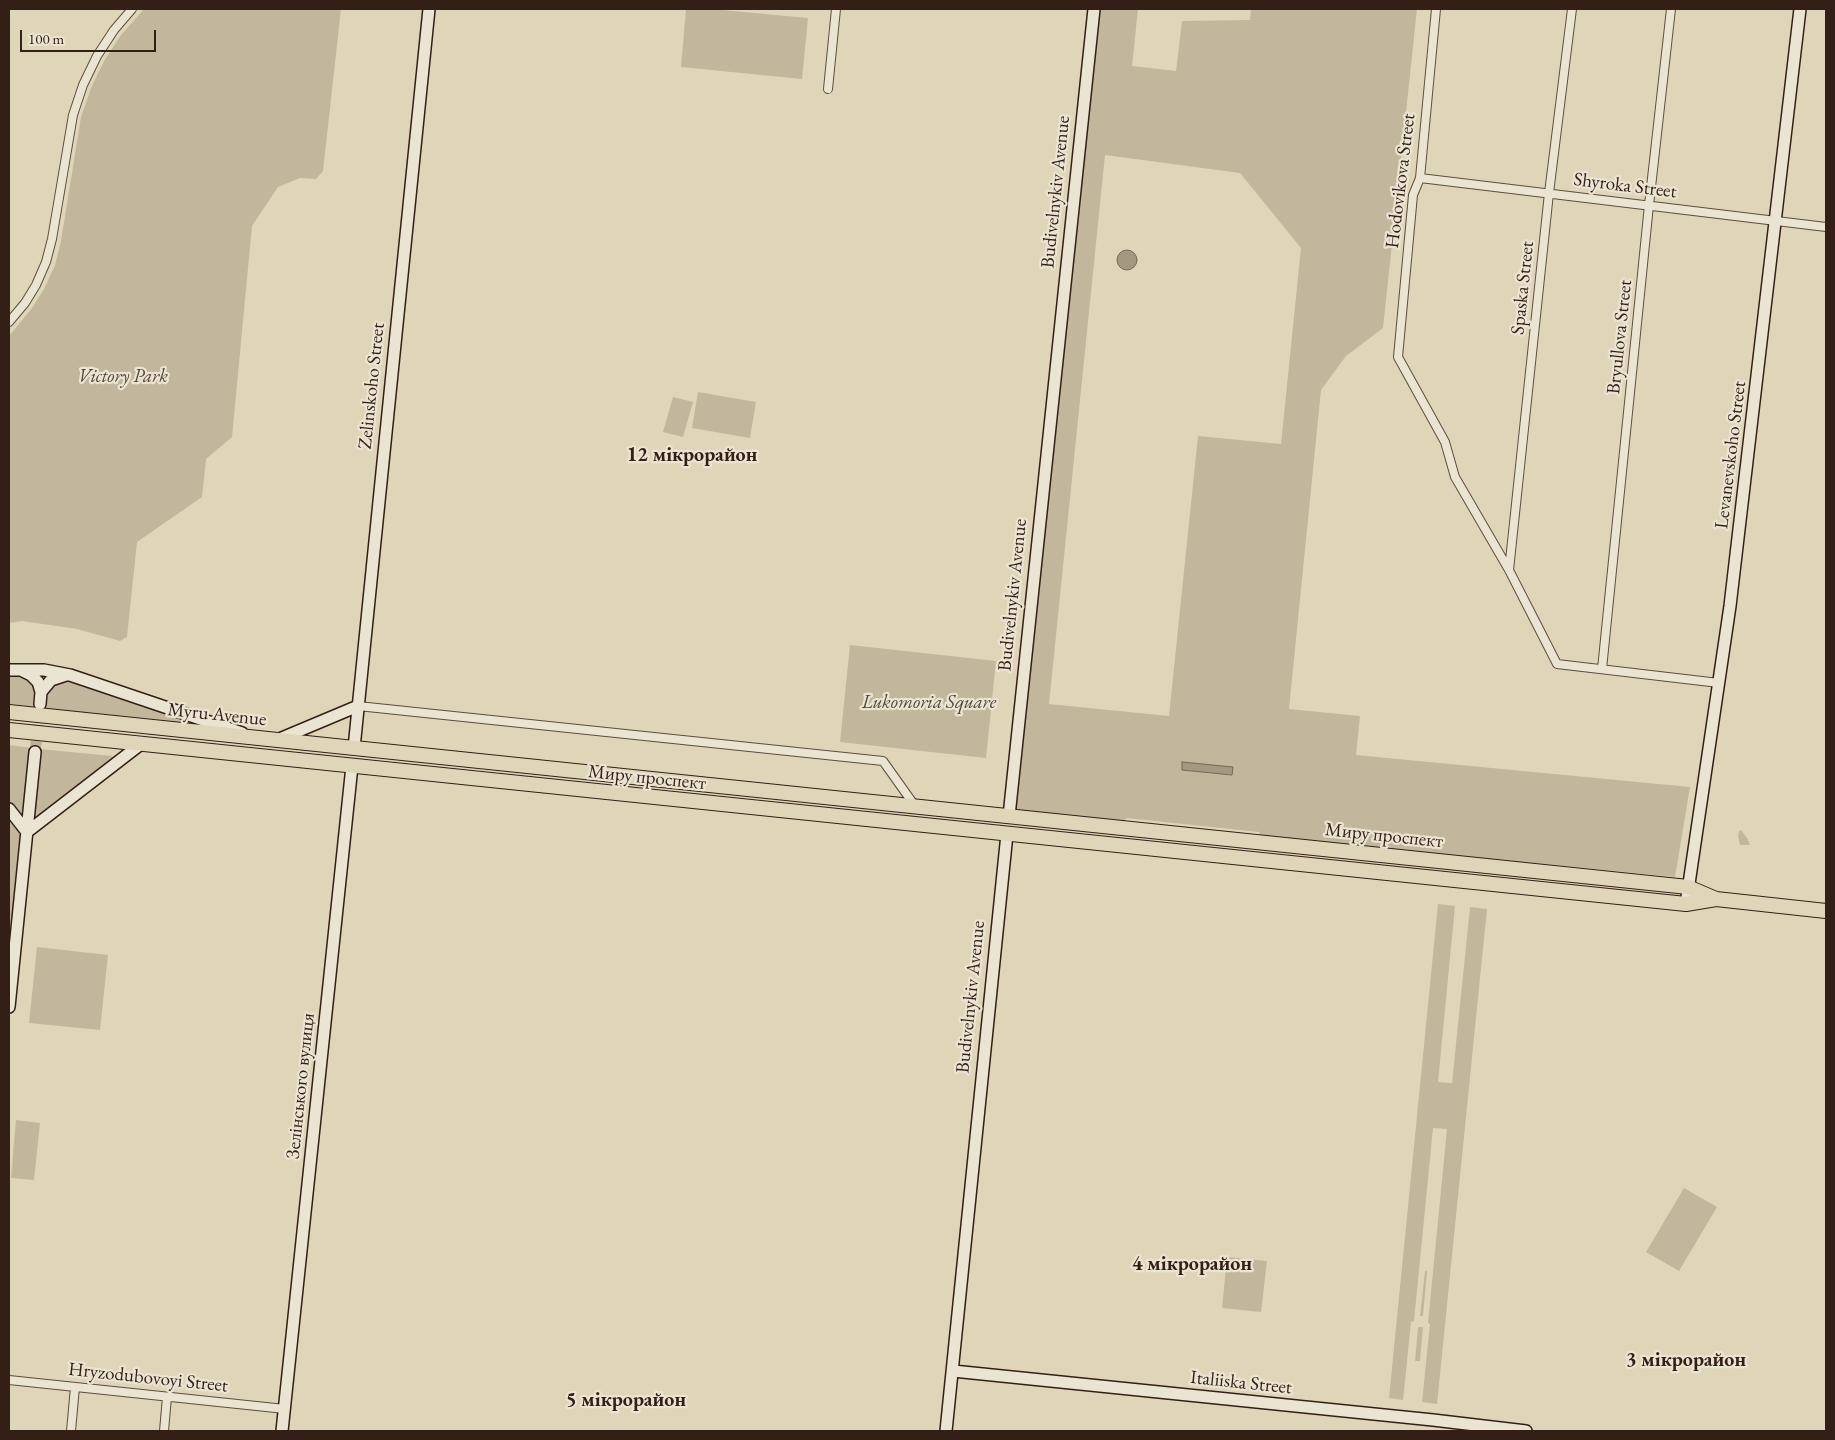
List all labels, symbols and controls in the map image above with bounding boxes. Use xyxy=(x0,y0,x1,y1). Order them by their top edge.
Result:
scale bar xyxy=(22,20,159,52)
text: 100 m xyxy=(28,29,64,48)
street label: Hodovikova Street xyxy=(1381,112,1421,250)
street label: Budivelnykiv Avenue xyxy=(1037,115,1075,269)
street label: Shyroka Street xyxy=(1572,168,1678,204)
street label: Spaska Street xyxy=(1507,240,1539,336)
street label: Bryullova Street xyxy=(1603,279,1637,395)
street label: Zelinskoho Street xyxy=(354,322,390,450)
park label: Victory Park xyxy=(78,366,168,388)
street label: Levanevskoho Street xyxy=(1711,380,1751,530)
district label: 12 мікрорайон xyxy=(627,444,757,468)
street label: Budivelnykiv Avenue xyxy=(994,518,1032,672)
park label: Lukomoria Square xyxy=(862,692,996,714)
street label: Myru Avenue xyxy=(166,698,268,732)
street label: Миру проспект xyxy=(587,760,707,796)
street label: Миру проспект xyxy=(1324,818,1444,854)
street label: Budivelnykiv Avenue xyxy=(952,920,990,1074)
street label: Зелінського вулиця xyxy=(282,1012,320,1160)
district label: 4 мікрорайон xyxy=(1132,1253,1252,1277)
district label: 3 мікрорайон xyxy=(1626,1349,1746,1373)
street label: Hryzodubovoyi Street xyxy=(67,1358,229,1398)
street label: Italiiska Street xyxy=(1189,1366,1293,1400)
district label: 5 мікрорайон xyxy=(566,1389,686,1413)

